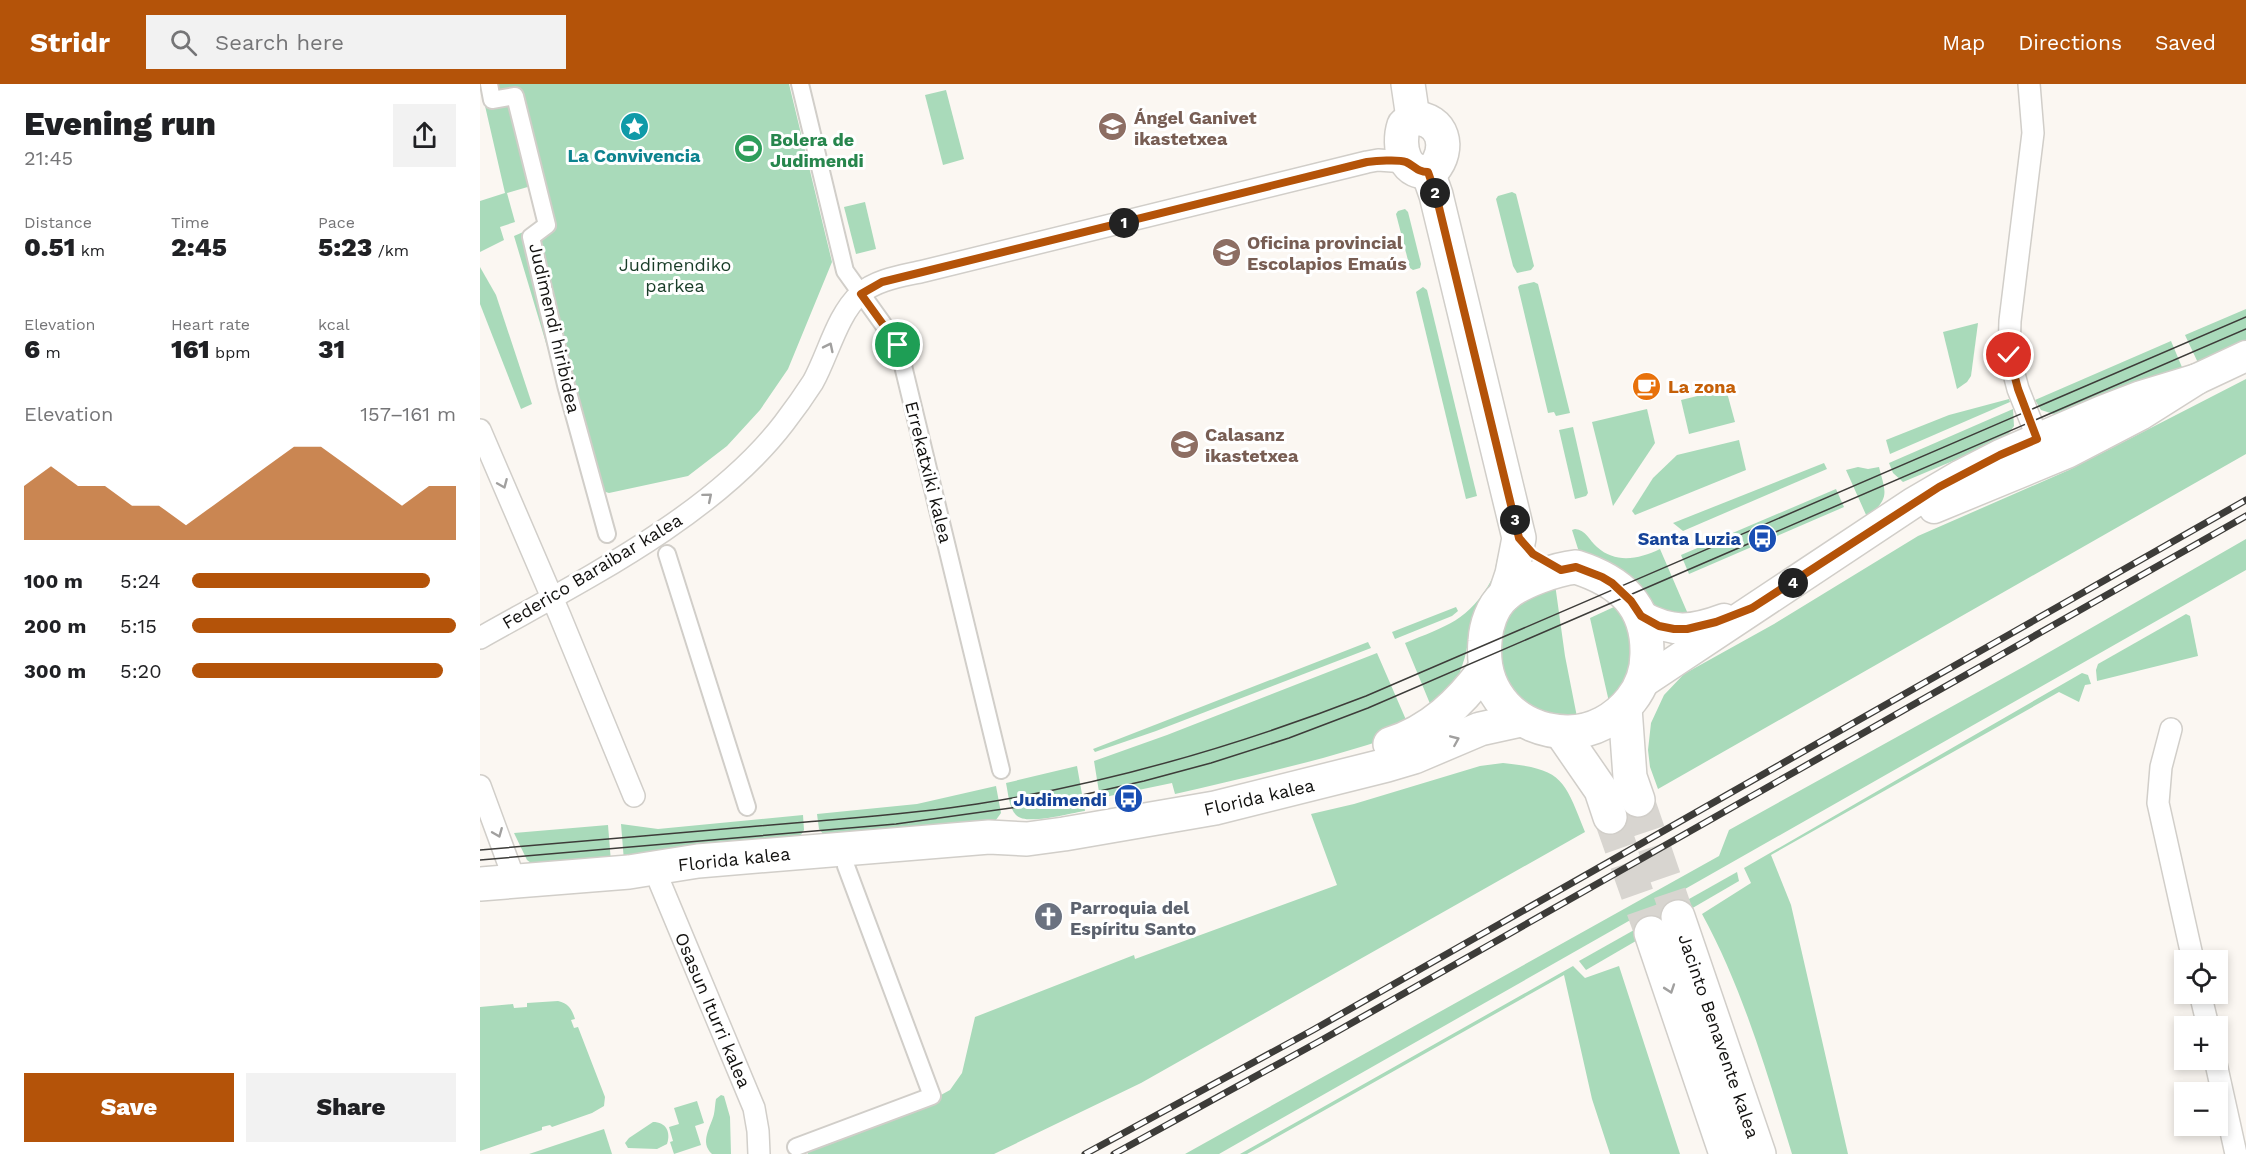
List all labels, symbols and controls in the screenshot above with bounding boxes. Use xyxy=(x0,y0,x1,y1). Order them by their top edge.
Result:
search box xyxy=(146,15,566,69)
text: Stridr xyxy=(30,26,110,59)
icon: search xyxy=(167,26,200,59)
text: Search here xyxy=(215,30,344,55)
text: Map xyxy=(1942,30,1985,55)
text: Directions xyxy=(2018,30,2122,55)
text: Saved xyxy=(2155,30,2216,55)
text: Evening run xyxy=(24,104,216,143)
button: share xyxy=(393,104,456,167)
place label: Ángel Ganivet ikastetxea xyxy=(1134,107,1257,149)
place icon: La Convivencia xyxy=(618,110,650,142)
school or university icon: Ángel Ganivet ikastetxea xyxy=(1097,111,1129,143)
place label: Bolera de Judimendi xyxy=(770,129,864,171)
sports icon: Bolera de Judimendi xyxy=(733,133,765,165)
place label: La Convivencia xyxy=(568,145,701,166)
text: 21:45 xyxy=(24,146,73,170)
pin: 2 xyxy=(1420,178,1450,208)
text: 2 xyxy=(1430,183,1440,202)
pin: 1 xyxy=(1109,208,1139,238)
text: Distance xyxy=(24,213,92,232)
text: Time xyxy=(171,213,209,232)
text: Pace xyxy=(318,213,355,232)
text: 1 xyxy=(1121,213,1127,232)
text: 0.51 xyxy=(24,232,75,262)
text: 2:45 xyxy=(171,232,227,262)
text: 5:23 xyxy=(318,232,372,262)
place label: Oficina provincial Escolapios Emaús xyxy=(1247,232,1407,274)
school or university icon: Oficina provincial Escolapios Emaús xyxy=(1210,236,1242,268)
text: km xyxy=(75,241,105,260)
text: /km xyxy=(372,241,409,260)
street label: Judimendi hiribidea xyxy=(525,241,585,415)
park label: Judimendiko parkea xyxy=(619,254,731,296)
text: Elevation xyxy=(24,315,95,334)
text: Heart rate xyxy=(171,315,250,334)
text: kcal xyxy=(318,315,350,334)
pin xyxy=(872,319,923,370)
icon: arrive xyxy=(881,328,914,361)
pin xyxy=(1983,329,2034,380)
text: 6 xyxy=(24,334,40,364)
text: 161 xyxy=(171,334,210,364)
text: 31 xyxy=(318,334,345,364)
icon: check xyxy=(1992,338,2025,371)
one-way arrow xyxy=(822,342,834,353)
text: m xyxy=(40,343,61,362)
text: bpm xyxy=(210,343,250,362)
cafe icon: La zona xyxy=(1631,370,1663,402)
place label: La zona xyxy=(1668,376,1736,397)
street label: Errekatxiki kalea xyxy=(901,399,957,545)
text: Elevation xyxy=(24,402,113,426)
text: 157–161 m xyxy=(360,402,456,426)
place label: Calasanz ikastetxea xyxy=(1205,424,1299,466)
school or university icon: Calasanz ikastetxea xyxy=(1168,428,1200,460)
one-way arrow xyxy=(496,477,508,488)
one-way arrow xyxy=(701,493,712,504)
pin: 3 xyxy=(1500,505,1530,535)
street label: Federico Baraibar kalea xyxy=(498,509,686,633)
text: 3 xyxy=(1510,510,1520,529)
bus stop icon: Santa Luzia xyxy=(1746,522,1778,554)
place label: Santa Luzia xyxy=(1638,528,1742,549)
pin: 4 xyxy=(1778,568,1808,598)
text: 100 m xyxy=(24,569,83,593)
text: 5:24 xyxy=(120,569,161,593)
text: 4 xyxy=(1788,573,1798,592)
text: 200 m xyxy=(24,614,86,638)
text: 5:15 xyxy=(120,614,157,638)
text: 300 m xyxy=(24,659,86,683)
text: 5:20 xyxy=(120,659,162,683)
one-way arrow xyxy=(1449,735,1460,747)
street label: Florida kalea xyxy=(1202,774,1316,820)
bus stop icon: Judimendi xyxy=(1112,783,1144,815)
place label: Judimendi xyxy=(1013,789,1107,810)
one-way arrow xyxy=(491,827,503,838)
street label: Florida kalea xyxy=(677,843,791,875)
place label: Parroquia del Espíritu Santo xyxy=(1070,897,1197,939)
church icon: Parroquia del Espíritu Santo xyxy=(1033,901,1065,933)
street label: Osasun Iturri kalea xyxy=(671,929,755,1091)
street label: Jacinto Benavente kalea xyxy=(1674,931,1764,1141)
map controls xyxy=(2174,950,2228,1136)
button: locate xyxy=(2174,950,2228,1004)
one-way arrow xyxy=(1662,983,1675,994)
button: + xyxy=(2174,1016,2228,1070)
button: Save xyxy=(24,1073,234,1142)
button: Share xyxy=(246,1073,456,1142)
button: − xyxy=(2174,1082,2228,1136)

